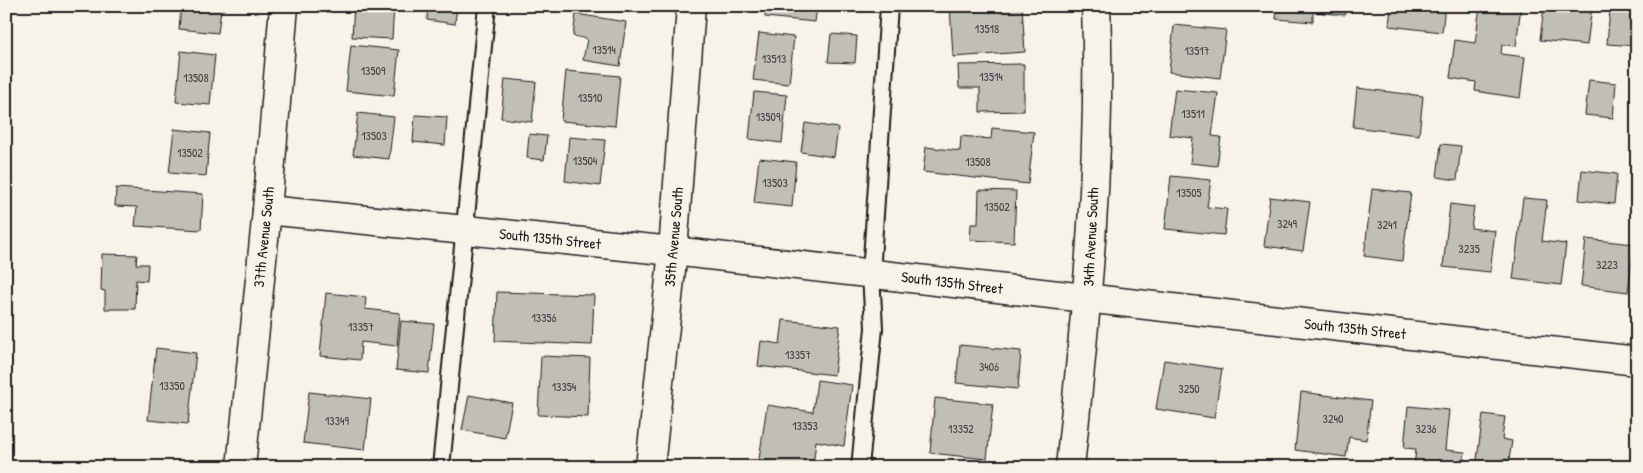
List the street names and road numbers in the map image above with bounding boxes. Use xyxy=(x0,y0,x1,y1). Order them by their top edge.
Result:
street label: 37th Avenue South xyxy=(248,186,279,288)
street label: 35th Avenue South xyxy=(659,186,688,288)
street label: 34th Avenue South xyxy=(1077,187,1104,287)
street label: South 135th Street xyxy=(498,223,603,254)
street label: South 135th Street xyxy=(900,266,1005,299)
street label: South 135th Street xyxy=(1303,313,1408,344)

